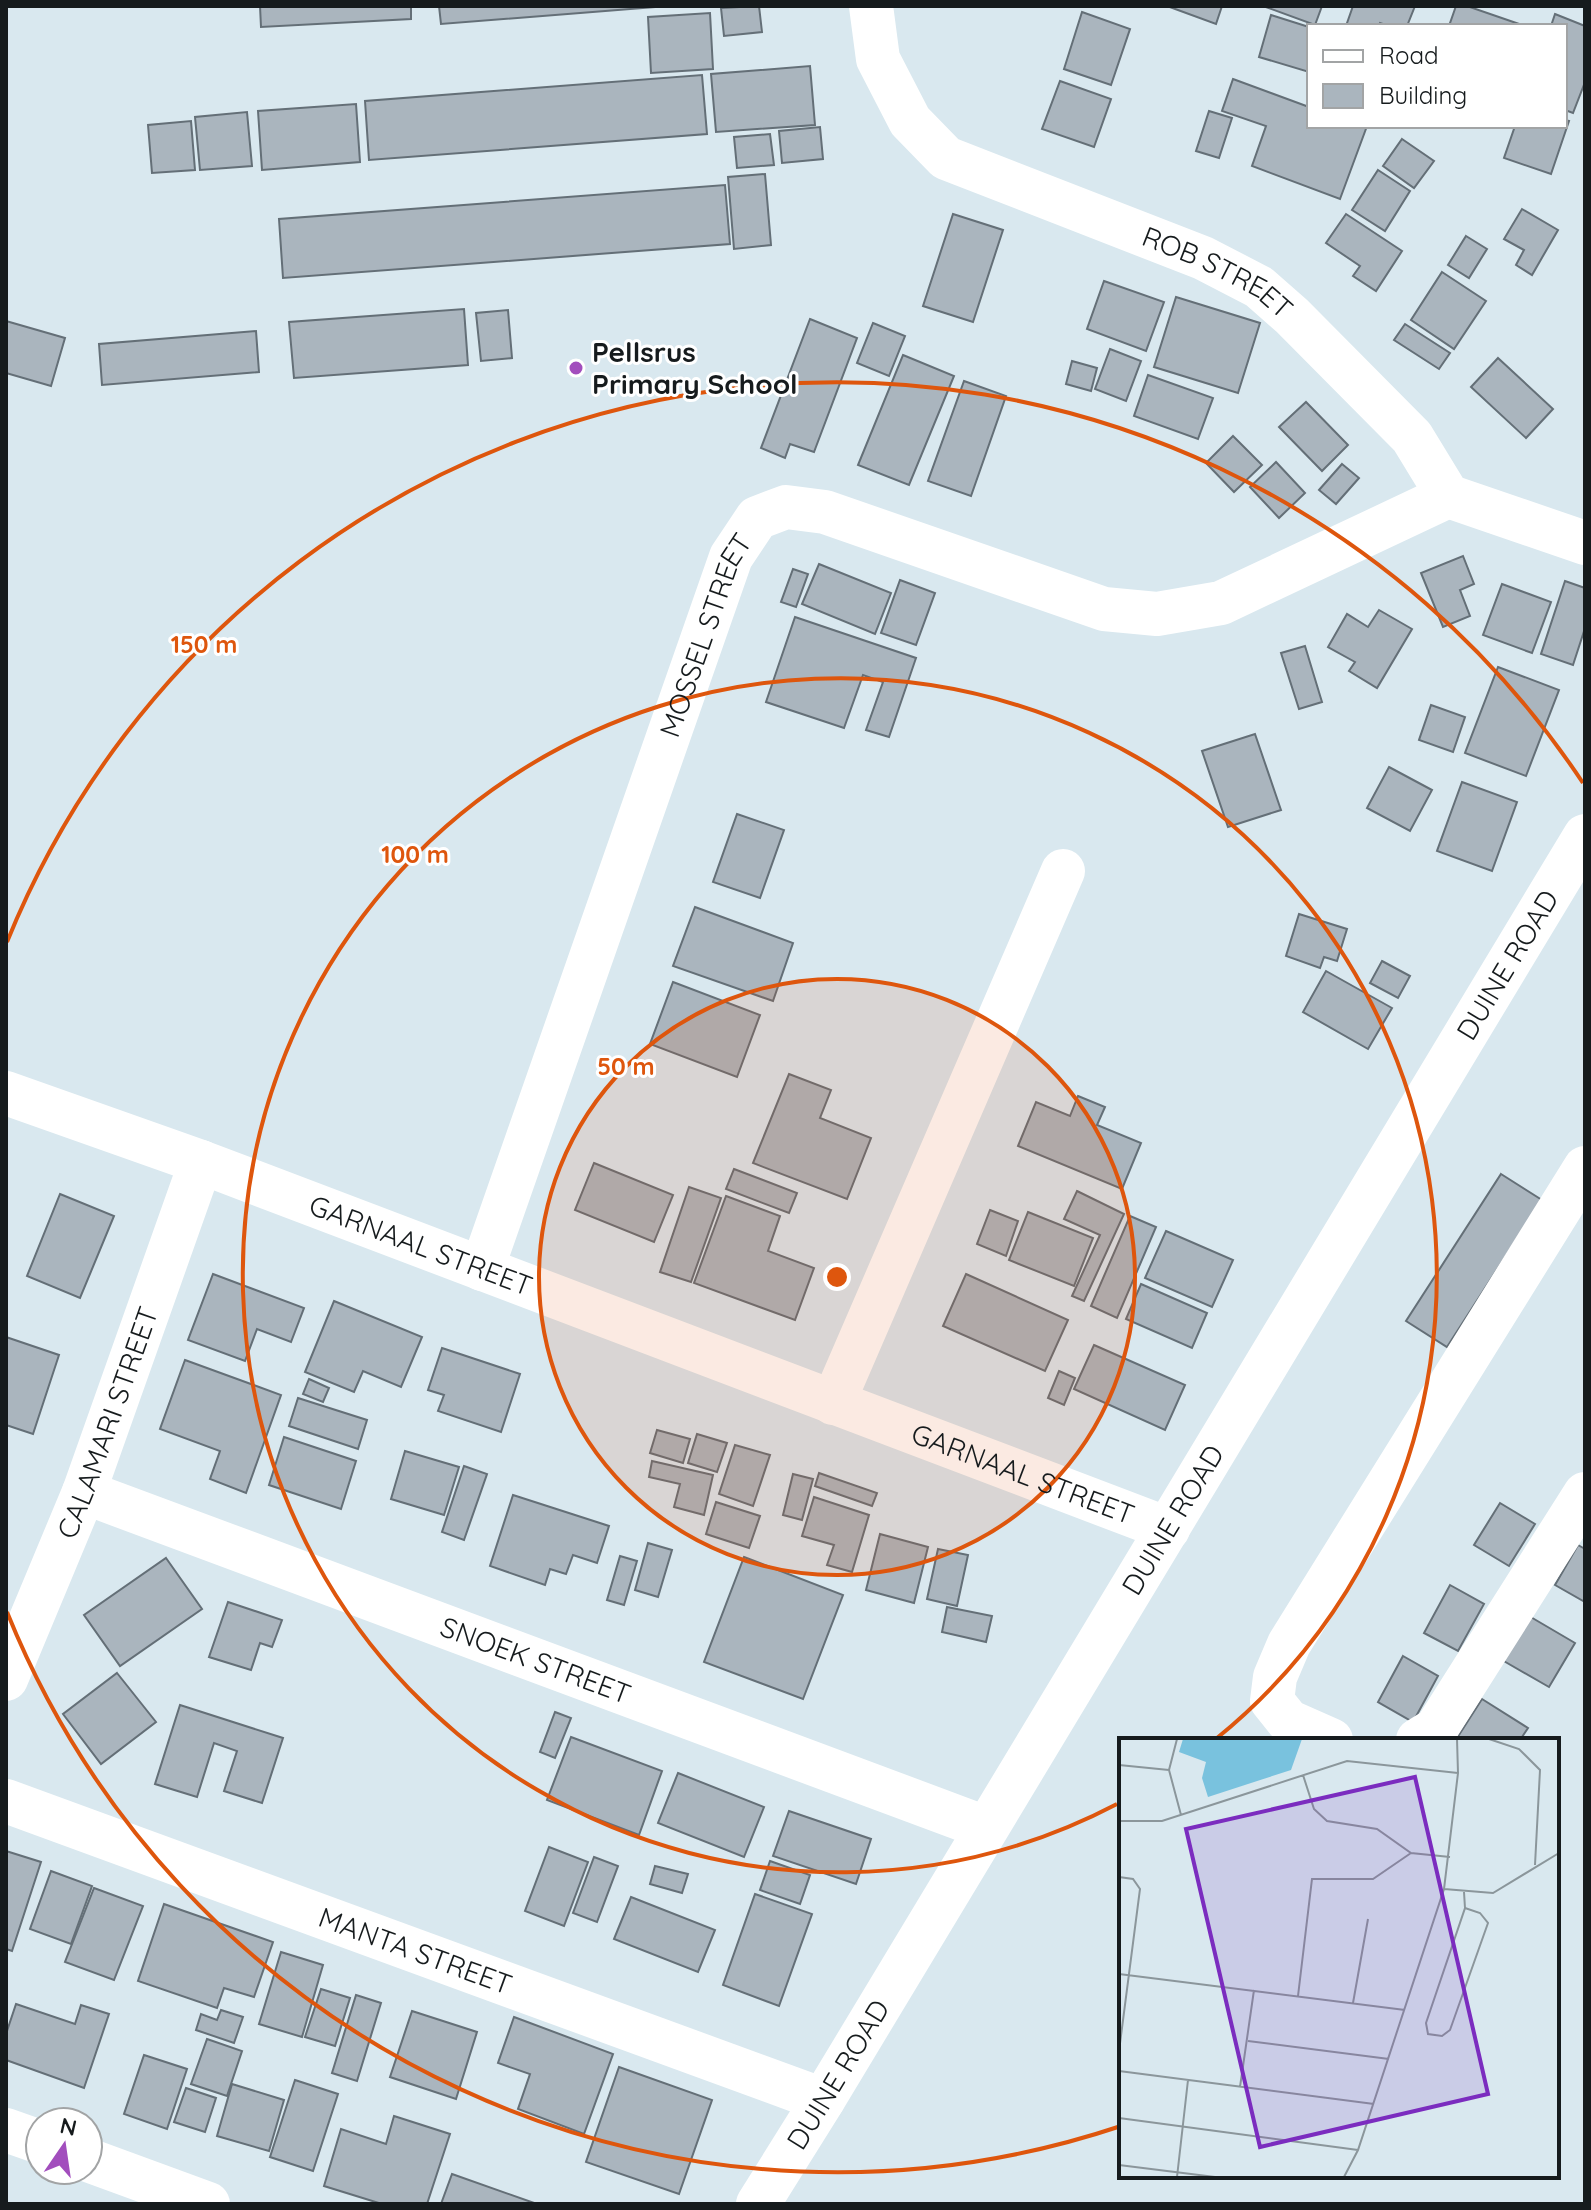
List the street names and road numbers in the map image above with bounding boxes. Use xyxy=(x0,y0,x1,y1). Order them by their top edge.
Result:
street label: ROB STREET xyxy=(1138,218,1300,326)
street label: MOSSEL STREET xyxy=(651,526,759,742)
street label: DUINE ROAD xyxy=(1448,883,1565,1046)
street label: GARNAAL STREET xyxy=(305,1187,537,1303)
street label: CALAMARI STREET xyxy=(49,1302,165,1544)
street label: GARNAAL STREET xyxy=(907,1415,1140,1532)
street label: DUINE ROAD xyxy=(1114,1438,1231,1601)
street label: SNOEK STREET xyxy=(436,1608,636,1711)
street label: MANTA STREET xyxy=(314,1899,517,2002)
street label: DUINE ROAD xyxy=(778,1993,896,2156)

